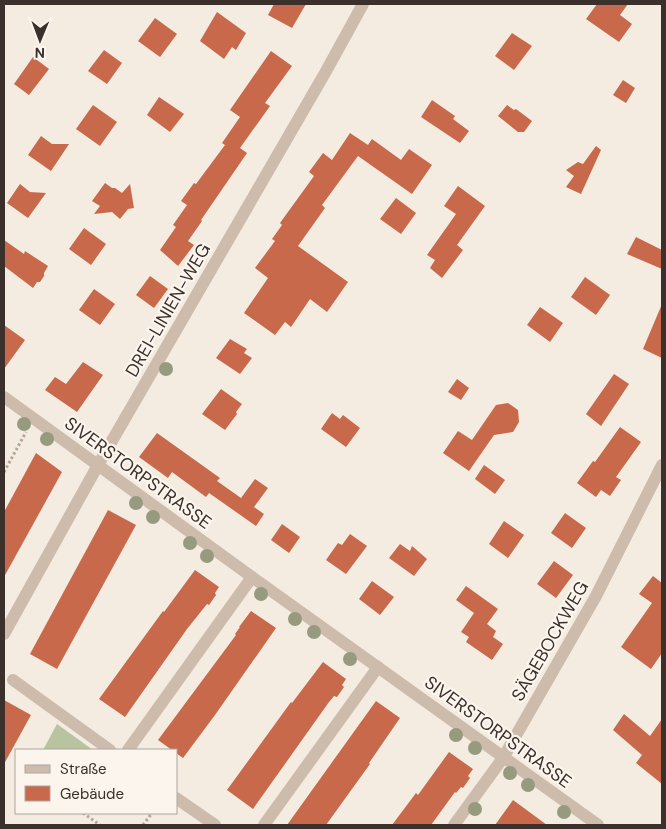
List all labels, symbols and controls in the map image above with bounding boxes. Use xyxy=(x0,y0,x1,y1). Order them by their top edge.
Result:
north arrow xyxy=(15,15,65,65)
text: N xyxy=(35,44,45,62)
street label: DREI-LINIEN-WEG xyxy=(120,239,216,381)
street label: SIVERSTORPSTRASSE xyxy=(60,412,216,534)
street label: SÄGEBOCKWEG xyxy=(506,577,594,705)
street label: SIVERSTORPSTRASSE xyxy=(420,671,576,793)
legend xyxy=(15,749,178,814)
text: Straße xyxy=(60,759,107,779)
text: Gebäude xyxy=(60,784,124,804)

